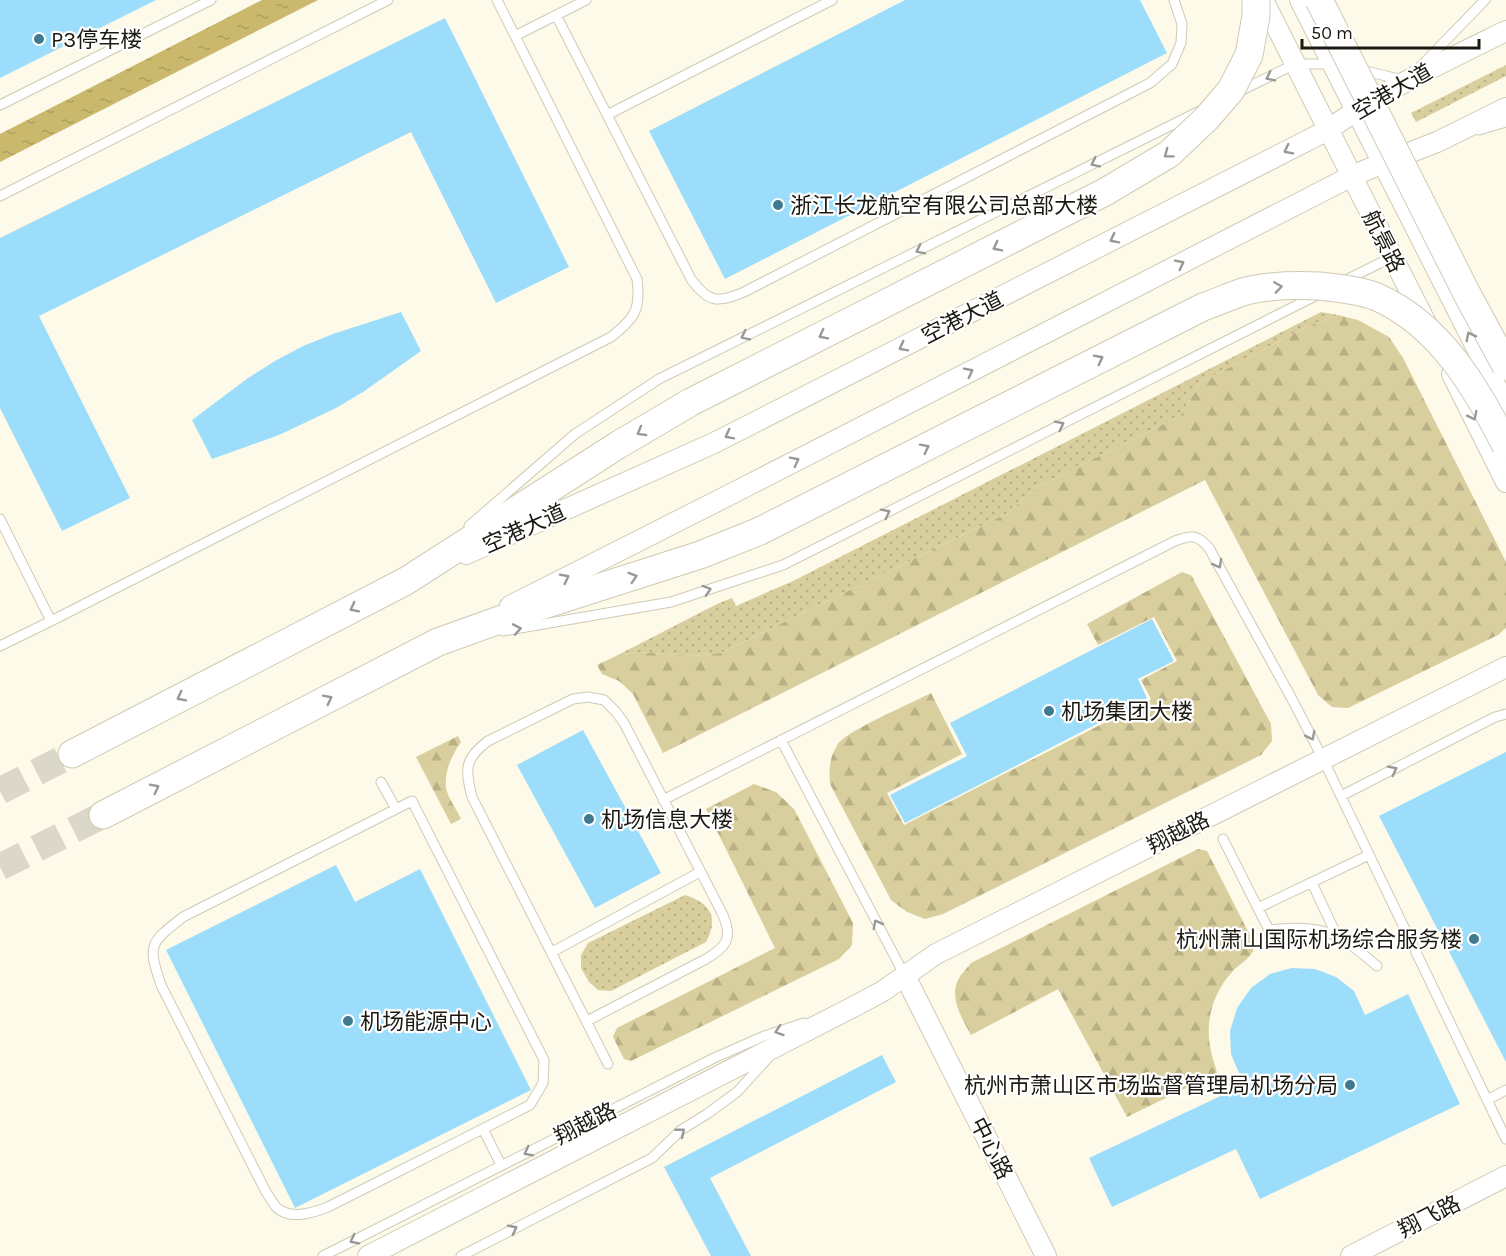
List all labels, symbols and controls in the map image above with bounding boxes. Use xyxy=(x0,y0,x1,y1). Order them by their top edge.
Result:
scale bar xyxy=(1302,12,1479,50)
text: 50 m xyxy=(1311,22,1353,44)
place label: P3停车楼 xyxy=(51,27,142,53)
marker: P3停车楼 xyxy=(32,32,46,46)
street label: 空港大道 xyxy=(1348,59,1437,125)
one-way arrow xyxy=(1265,69,1276,81)
one-way arrow xyxy=(1283,143,1294,155)
one-way arrow xyxy=(1164,146,1175,157)
one-way arrow xyxy=(1090,156,1101,168)
place label: 浙江长龙航空有限公司总部大楼 xyxy=(790,193,1098,219)
marker: 浙江长龙航空有限公司总部大楼 xyxy=(771,198,785,212)
street label: 航景路 xyxy=(1357,206,1410,277)
one-way arrow xyxy=(1110,232,1120,243)
one-way arrow xyxy=(993,240,1004,251)
one-way arrow xyxy=(916,242,927,254)
one-way arrow xyxy=(1174,260,1185,272)
one-way arrow xyxy=(1274,281,1283,293)
street label: 空港大道 xyxy=(917,286,1008,349)
one-way arrow xyxy=(819,328,830,340)
one-way arrow xyxy=(741,329,752,341)
one-way arrow xyxy=(1466,331,1477,342)
one-way arrow xyxy=(898,339,909,351)
one-way arrow xyxy=(1093,355,1104,367)
one-way arrow xyxy=(963,368,974,380)
one-way arrow xyxy=(1465,410,1477,421)
one-way arrow xyxy=(1053,421,1064,432)
one-way arrow xyxy=(637,424,647,436)
one-way arrow xyxy=(725,428,736,440)
one-way arrow xyxy=(919,443,930,455)
one-way arrow xyxy=(789,457,800,469)
street label: 空港大道 xyxy=(479,499,570,559)
one-way arrow xyxy=(879,509,890,520)
one-way arrow xyxy=(1211,558,1222,569)
one-way arrow xyxy=(627,571,638,584)
one-way arrow xyxy=(559,574,570,585)
one-way arrow xyxy=(701,585,712,598)
one-way arrow xyxy=(350,601,361,612)
one-way arrow xyxy=(511,623,521,636)
one-way arrow xyxy=(177,690,187,701)
one-way arrow xyxy=(322,695,333,706)
place label: 机场集团大楼 xyxy=(1061,699,1193,725)
marker: 机场集团大楼 xyxy=(1042,704,1056,718)
one-way arrow xyxy=(1304,729,1315,740)
one-way arrow xyxy=(1387,765,1398,777)
one-way arrow xyxy=(148,784,159,795)
street label: 翔越路 xyxy=(1143,806,1214,859)
place label: 机场信息大楼 xyxy=(601,807,733,833)
marker: 机场信息大楼 xyxy=(582,812,596,826)
one-way arrow xyxy=(873,920,884,931)
place label: 杭州萧山国际机场综合服务楼 xyxy=(1176,927,1462,953)
marker: 杭州萧山国际机场综合服务楼 xyxy=(1467,932,1481,946)
place label: 机场能源中心 xyxy=(360,1009,492,1035)
marker: 机场能源中心 xyxy=(341,1014,355,1028)
one-way arrow xyxy=(774,1024,785,1037)
place label: 杭州市萧山区市场监督管理局机场分局 xyxy=(964,1073,1338,1099)
marker: 杭州市萧山区市场监督管理局机场分局 xyxy=(1343,1078,1357,1092)
street label: 翔越路 xyxy=(550,1097,621,1150)
street label: 中心路 xyxy=(965,1113,1018,1184)
one-way arrow xyxy=(674,1128,685,1139)
one-way arrow xyxy=(524,1145,534,1156)
street label: 翔飞路 xyxy=(1394,1190,1465,1243)
one-way arrow xyxy=(507,1225,518,1237)
one-way arrow xyxy=(350,1233,360,1244)

